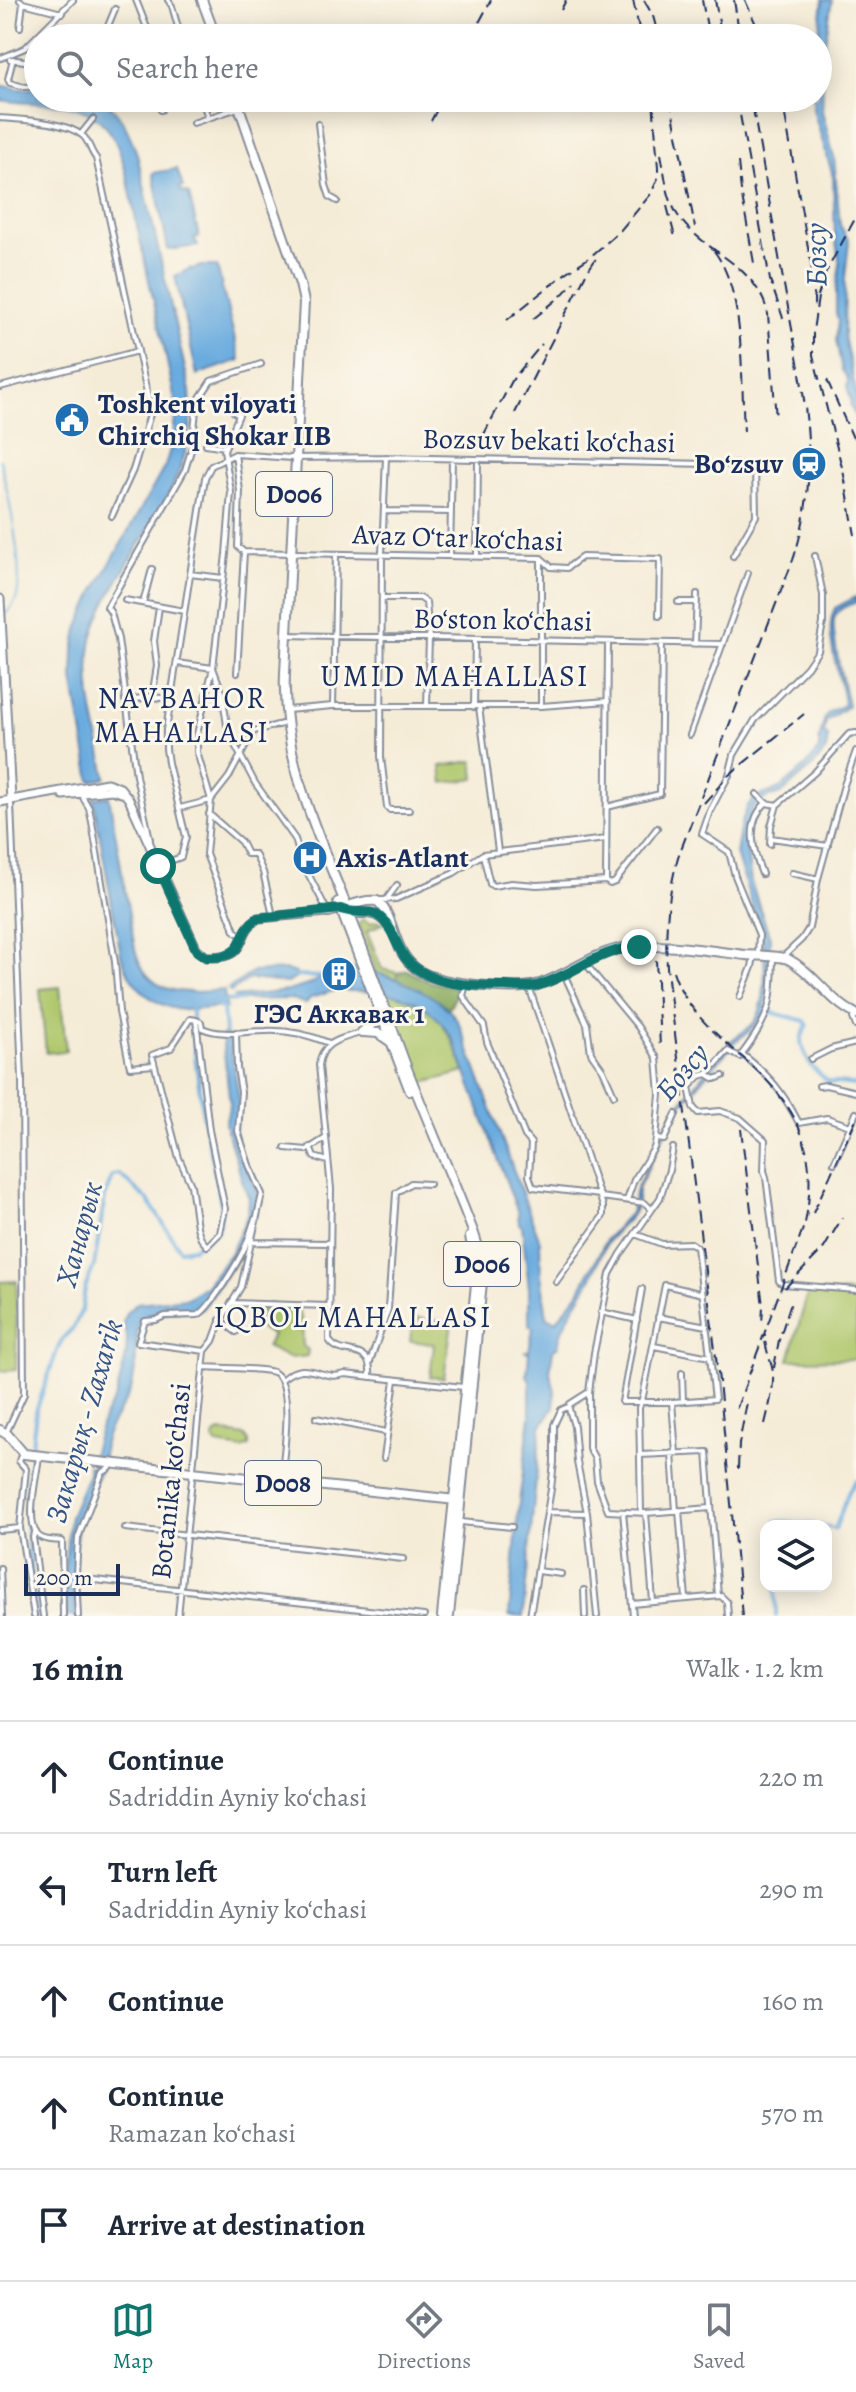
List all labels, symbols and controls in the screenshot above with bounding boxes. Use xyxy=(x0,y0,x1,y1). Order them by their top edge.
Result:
search box xyxy=(24,24,832,112)
icon: search xyxy=(52,46,96,90)
text: Search here xyxy=(116,48,259,88)
water label: Бозсу xyxy=(795,222,837,287)
place label: Toshkent viloyati Chirchiq Shokar IIB xyxy=(98,385,331,455)
public building icon: Toshkent viloyati Chirchiq Shokar IIB xyxy=(53,401,91,439)
street label: Bozsuv bekati ko‘chasi xyxy=(422,420,676,462)
place label: Bo‘zsuv xyxy=(694,445,784,483)
station icon: Bo‘zsuv xyxy=(790,445,828,483)
road number: D006 xyxy=(256,472,332,516)
street label: Avaz O‘tar ko‘chasi xyxy=(351,515,564,561)
street label: Bo‘ston ko‘chasi xyxy=(413,599,593,641)
district label: UMID MAHALLASI xyxy=(320,656,590,696)
district label: NAVBAHOR MAHALLASI xyxy=(94,678,270,752)
hospital icon: Axis-Atlant xyxy=(291,839,329,877)
place label: Axis-Atlant xyxy=(335,839,469,877)
route start xyxy=(140,848,176,884)
route end xyxy=(621,929,657,965)
building icon: ГЭС Аккавак 1 xyxy=(320,955,358,993)
place label: ГЭС Аккавак 1 xyxy=(253,995,425,1033)
water label: Бозсу xyxy=(646,1034,718,1109)
water label: Ханарык xyxy=(46,1177,112,1292)
road number: D006 xyxy=(444,1242,520,1286)
district label: IQBOL MAHALLASI xyxy=(213,1297,493,1337)
water label: Закарық - Zaxarik xyxy=(36,1314,132,1528)
street label: Botanika ko‘chasi xyxy=(142,1381,200,1581)
road number: D008 xyxy=(245,1461,321,1505)
map controls xyxy=(760,1520,832,1592)
button: layers xyxy=(760,1520,832,1592)
scale bar xyxy=(24,1560,120,1596)
text: 200 m xyxy=(36,1563,93,1593)
text: 16 min xyxy=(32,1645,124,1692)
text: Walk · 1.2 km xyxy=(686,1651,824,1686)
text: Continue xyxy=(108,1740,224,1780)
icon: ahead xyxy=(32,1755,76,1799)
text: 220 m xyxy=(759,1760,824,1795)
text: Sadriddin Ayniy ko‘chasi xyxy=(108,1780,367,1815)
text: Turn left xyxy=(108,1852,217,1892)
icon: left xyxy=(32,1867,76,1911)
text: 290 m xyxy=(759,1872,824,1907)
text: Sadriddin Ayniy ko‘chasi xyxy=(108,1892,367,1927)
icon: ahead xyxy=(32,1979,76,2023)
text: Continue xyxy=(108,1981,224,2021)
text: 160 m xyxy=(762,1984,824,2019)
text: Continue xyxy=(108,2076,224,2116)
icon: ahead xyxy=(32,2091,76,2135)
text: 570 m xyxy=(761,2096,824,2131)
text: Ramazan ko‘chasi xyxy=(108,2116,296,2151)
icon: arrive xyxy=(32,2203,76,2247)
text: Arrive at destination xyxy=(108,2205,365,2245)
tab: Map xyxy=(111,2298,155,2376)
tab: Directions xyxy=(377,2298,471,2376)
tab: Saved xyxy=(693,2298,745,2376)

